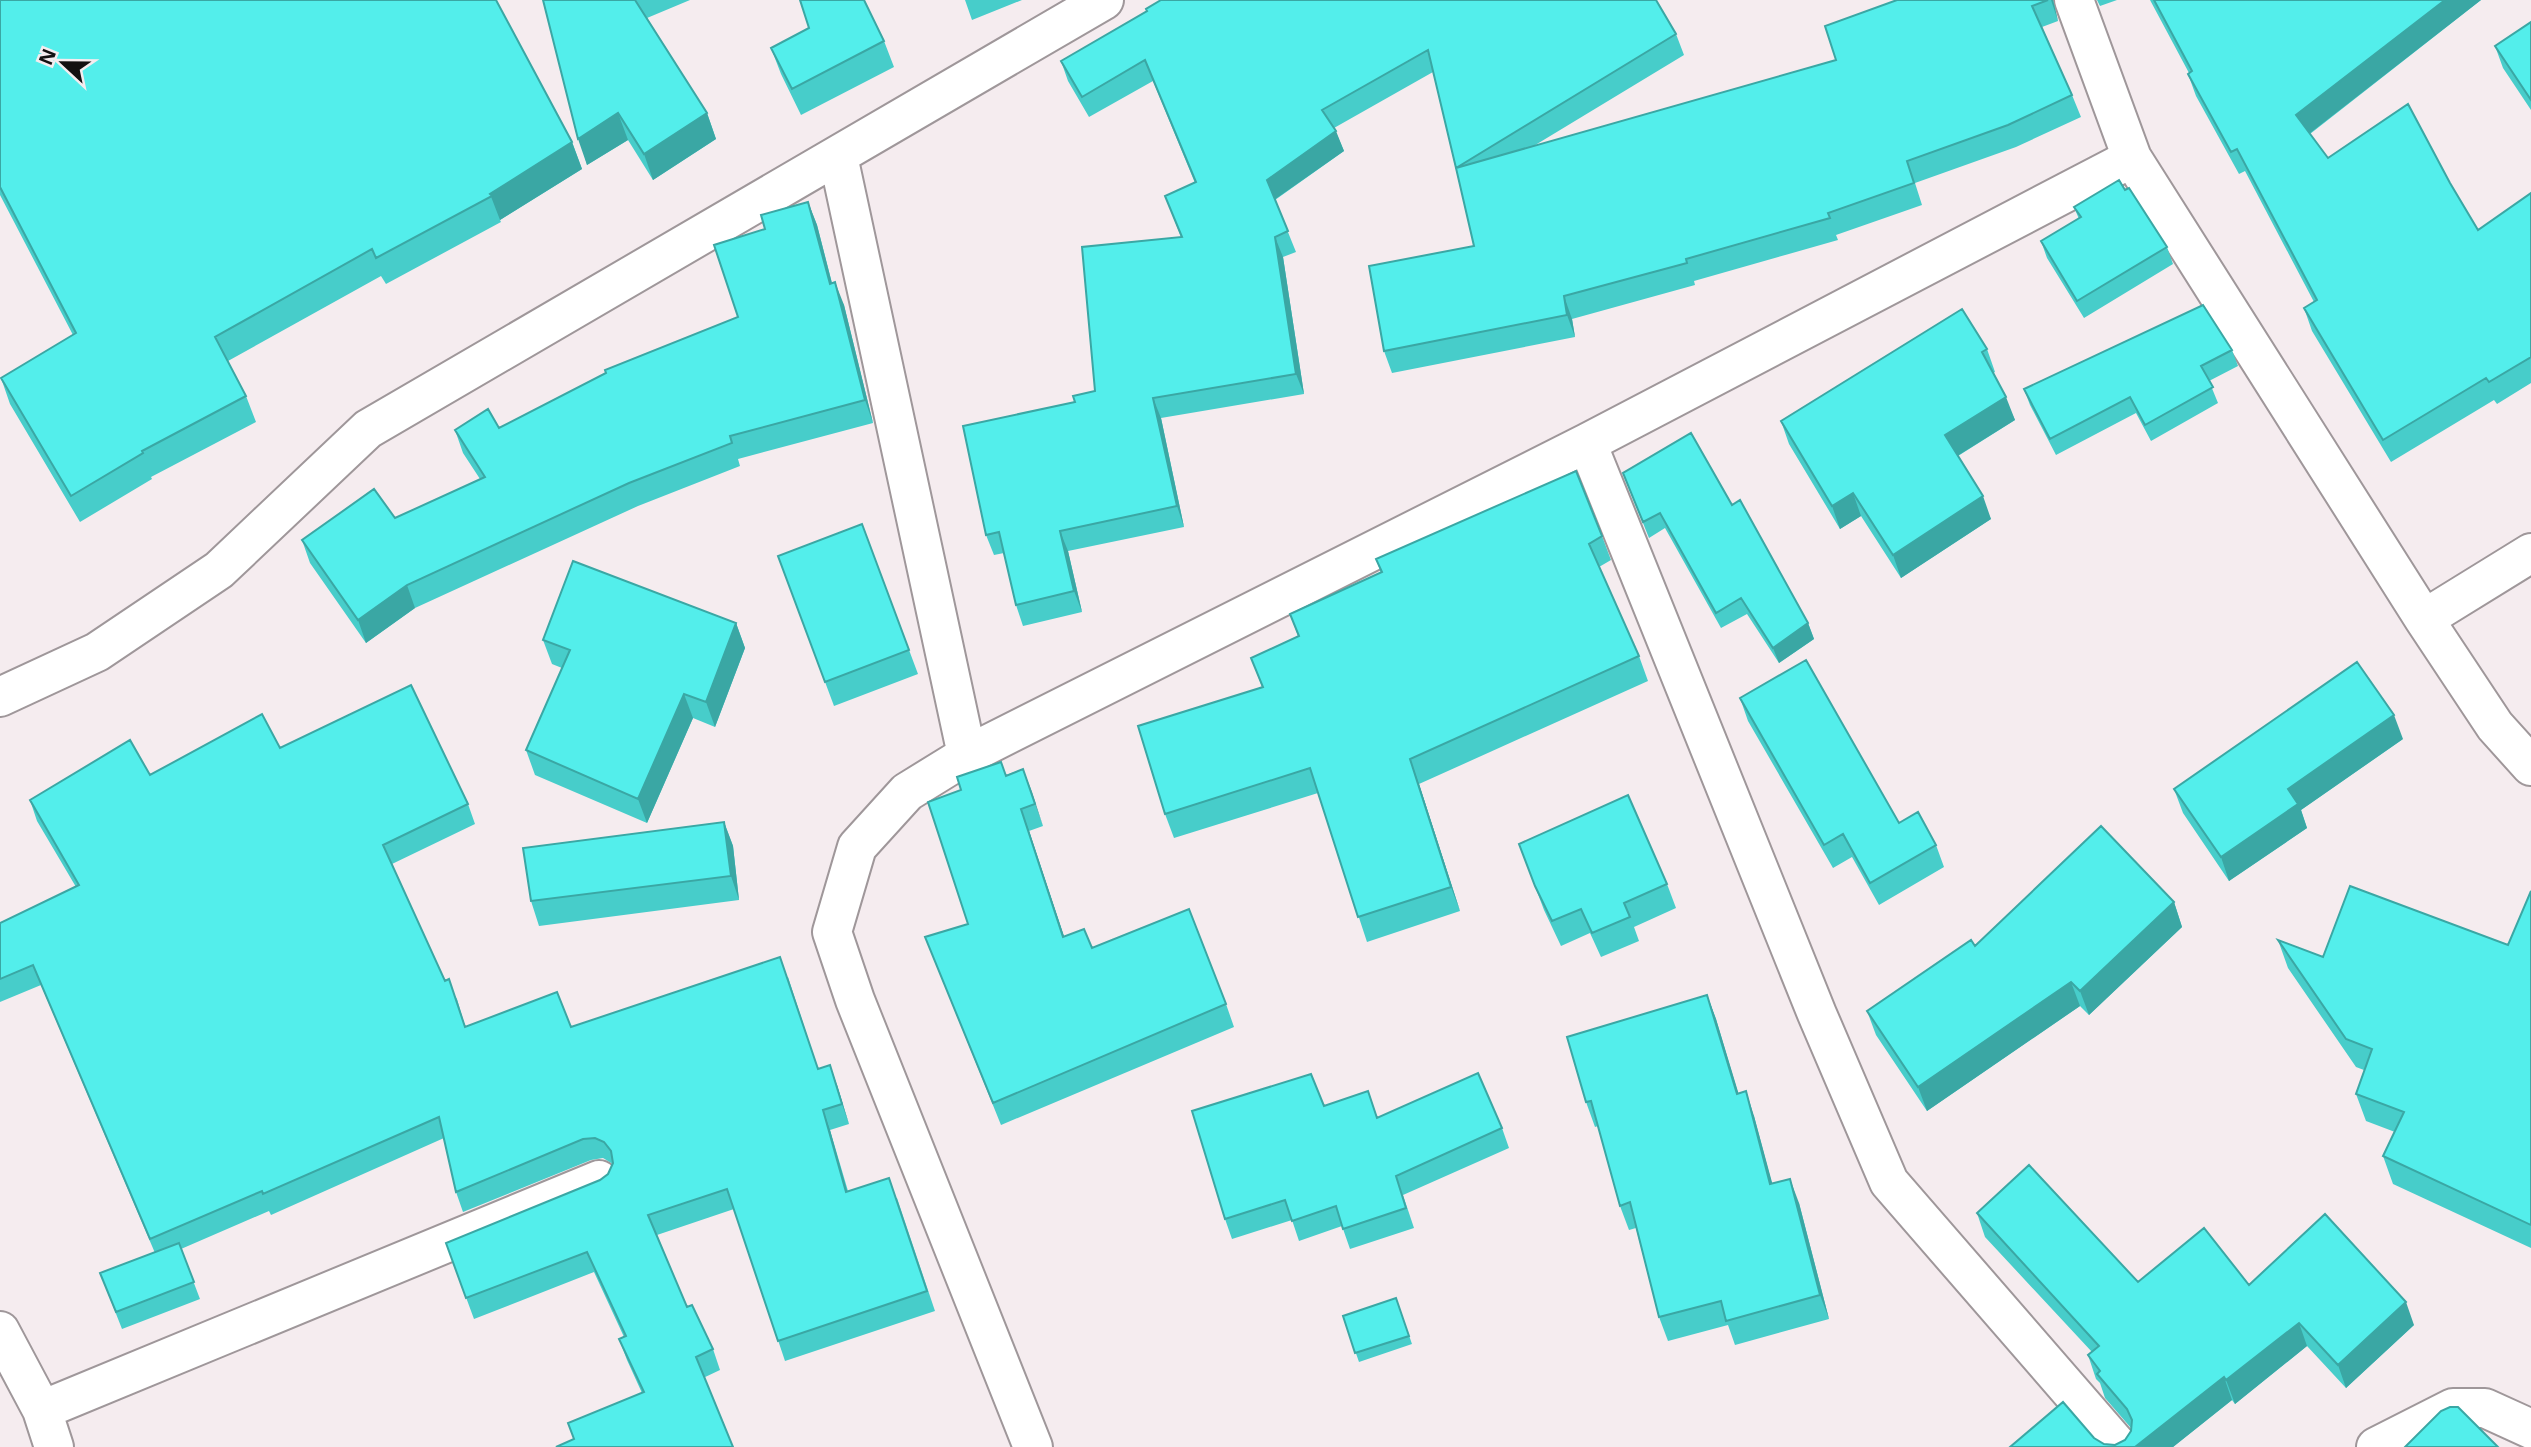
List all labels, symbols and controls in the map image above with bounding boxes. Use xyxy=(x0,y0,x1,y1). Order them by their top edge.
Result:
north arrow xyxy=(28,28,98,98)
text: N xyxy=(32,45,62,69)

